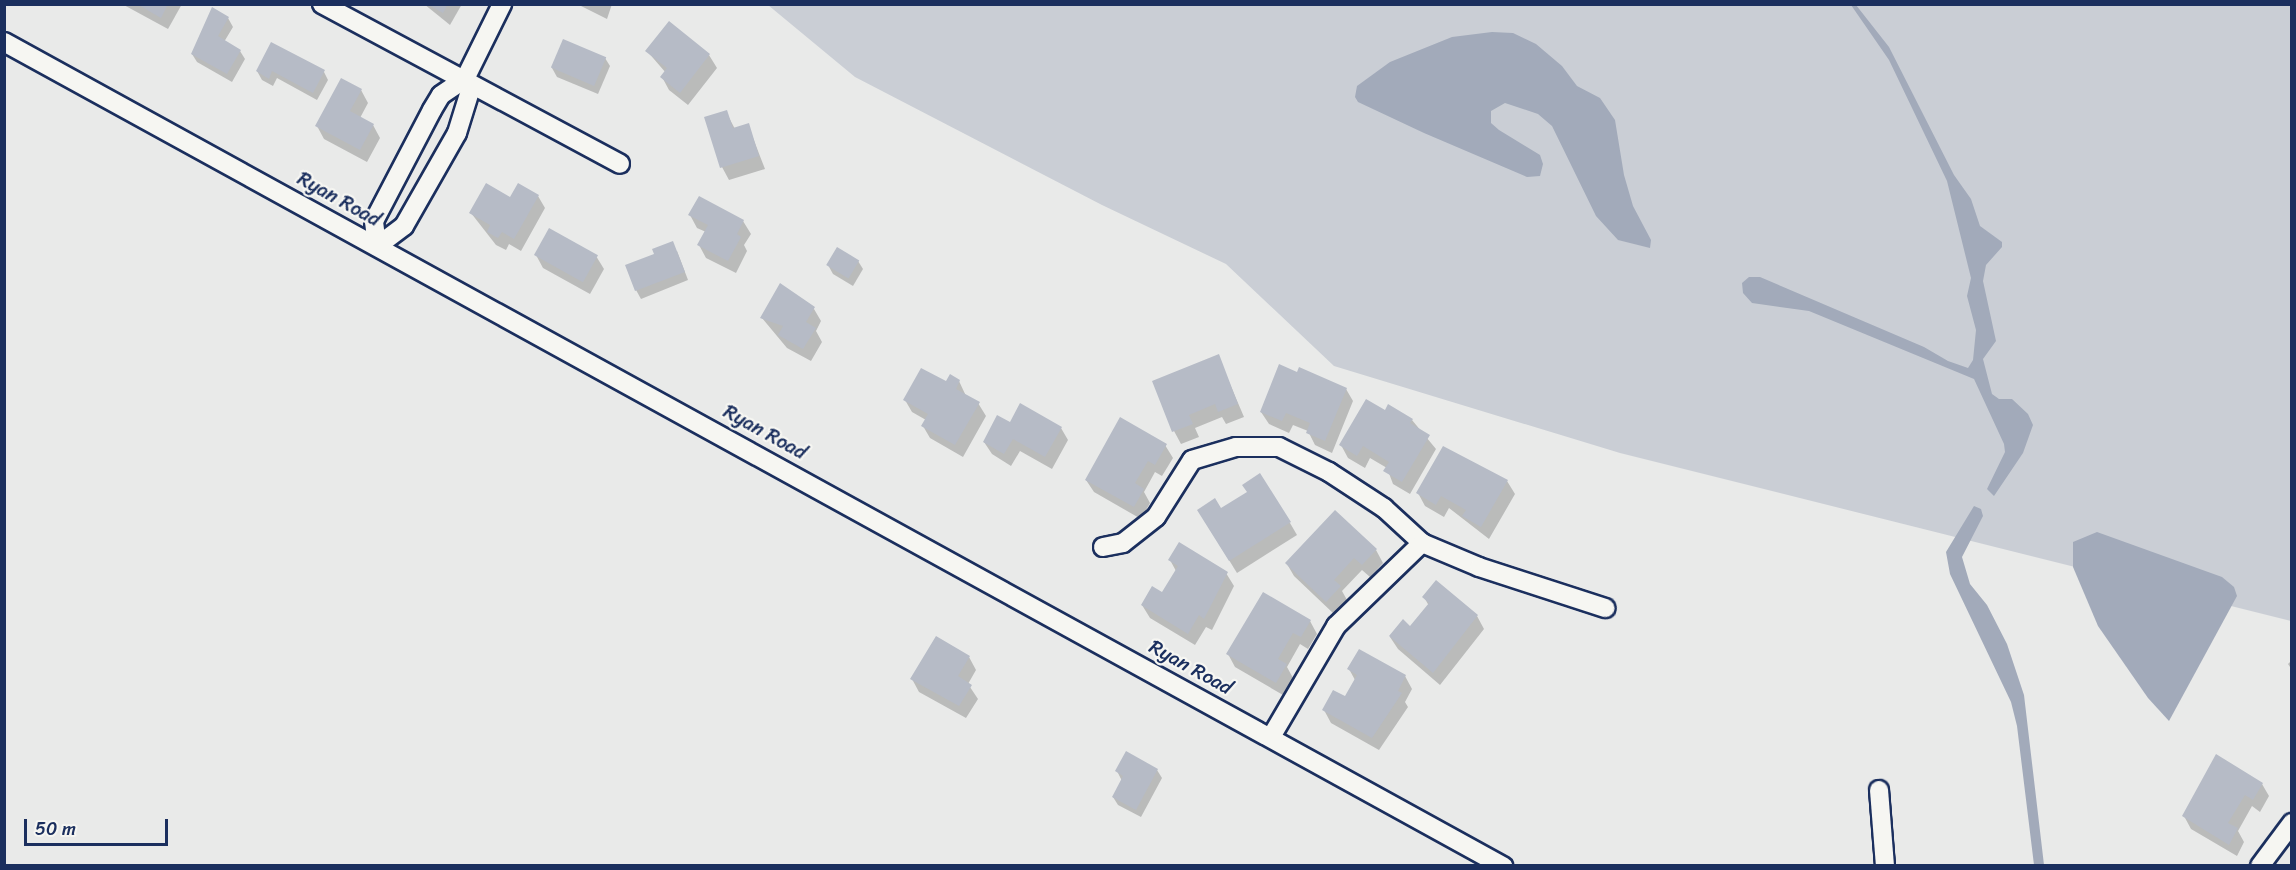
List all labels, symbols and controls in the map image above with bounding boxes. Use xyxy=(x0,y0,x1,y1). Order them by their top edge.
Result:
street label: Ryan Road xyxy=(293,166,385,232)
street label: Ryan Road xyxy=(719,399,811,465)
street label: Ryan Road xyxy=(1145,634,1237,700)
scale bar xyxy=(27,807,171,845)
text: 50 m xyxy=(35,813,76,845)

